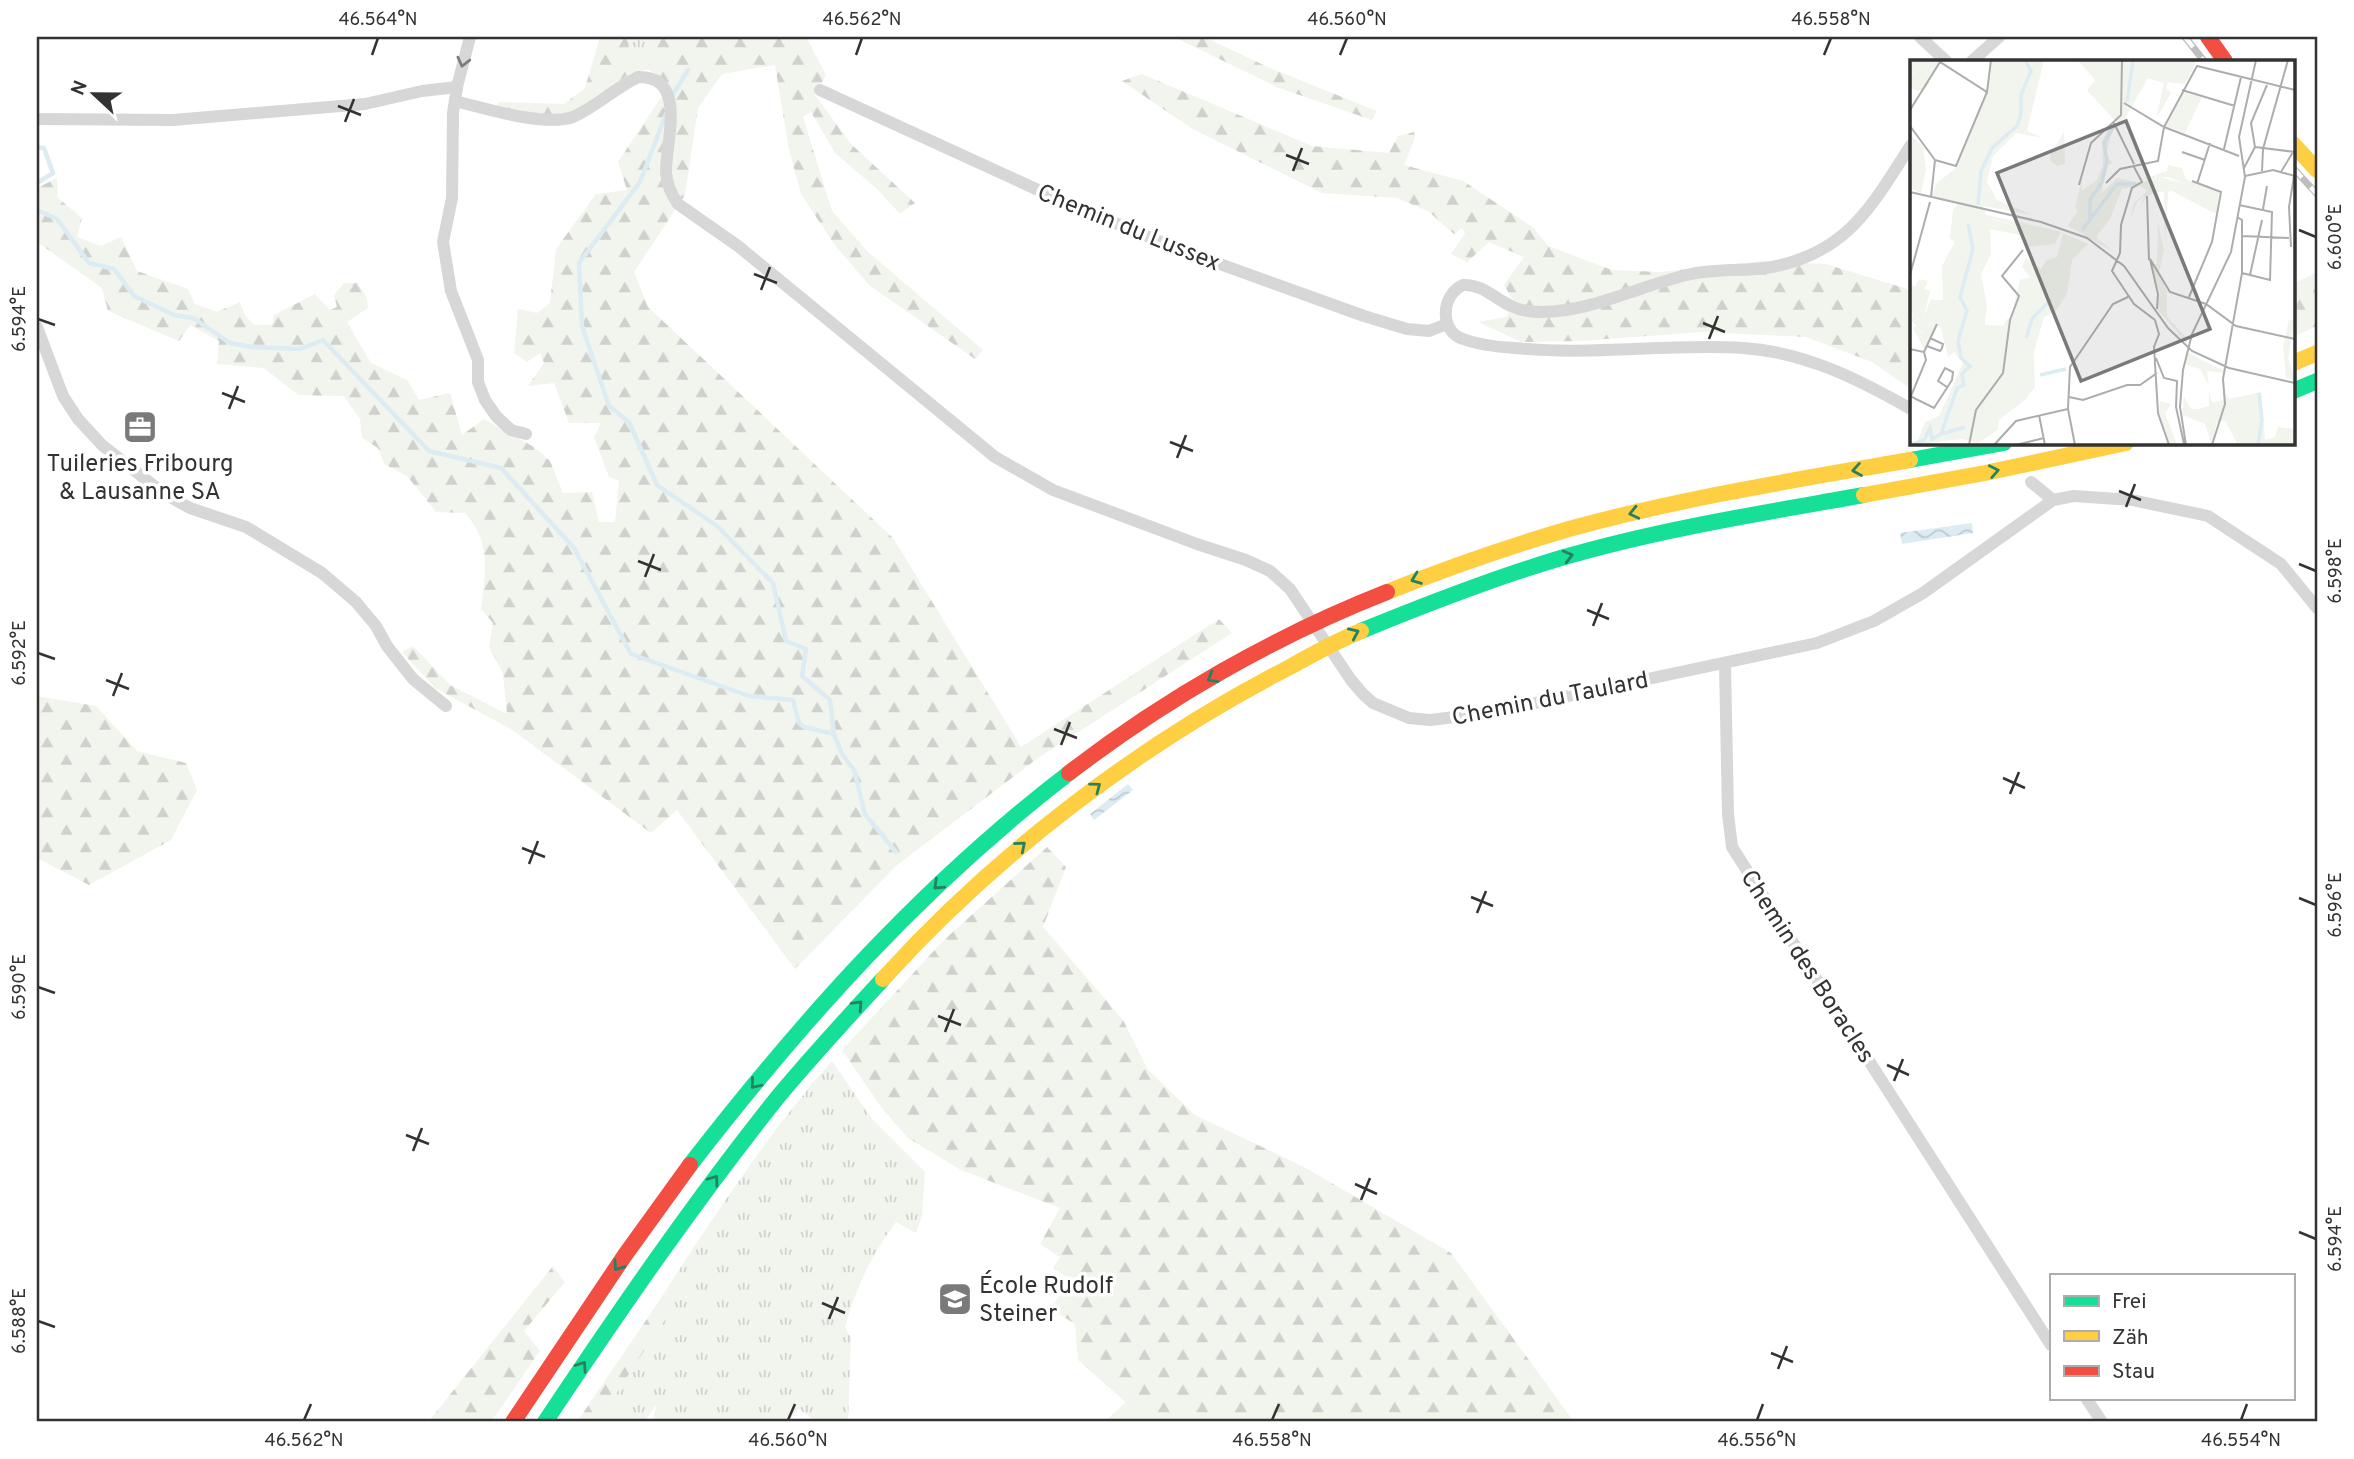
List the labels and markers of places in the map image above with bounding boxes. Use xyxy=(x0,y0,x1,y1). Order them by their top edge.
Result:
office icon: Tuileries Fribourg & Lausanne SA xyxy=(121,408,159,446)
place label: Tuileries Fribourg & Lausanne SA xyxy=(46,450,234,508)
place label: École Rudolf Steiner xyxy=(979,1270,1113,1330)
school or university icon: École Rudolf Steiner xyxy=(936,1280,974,1318)

